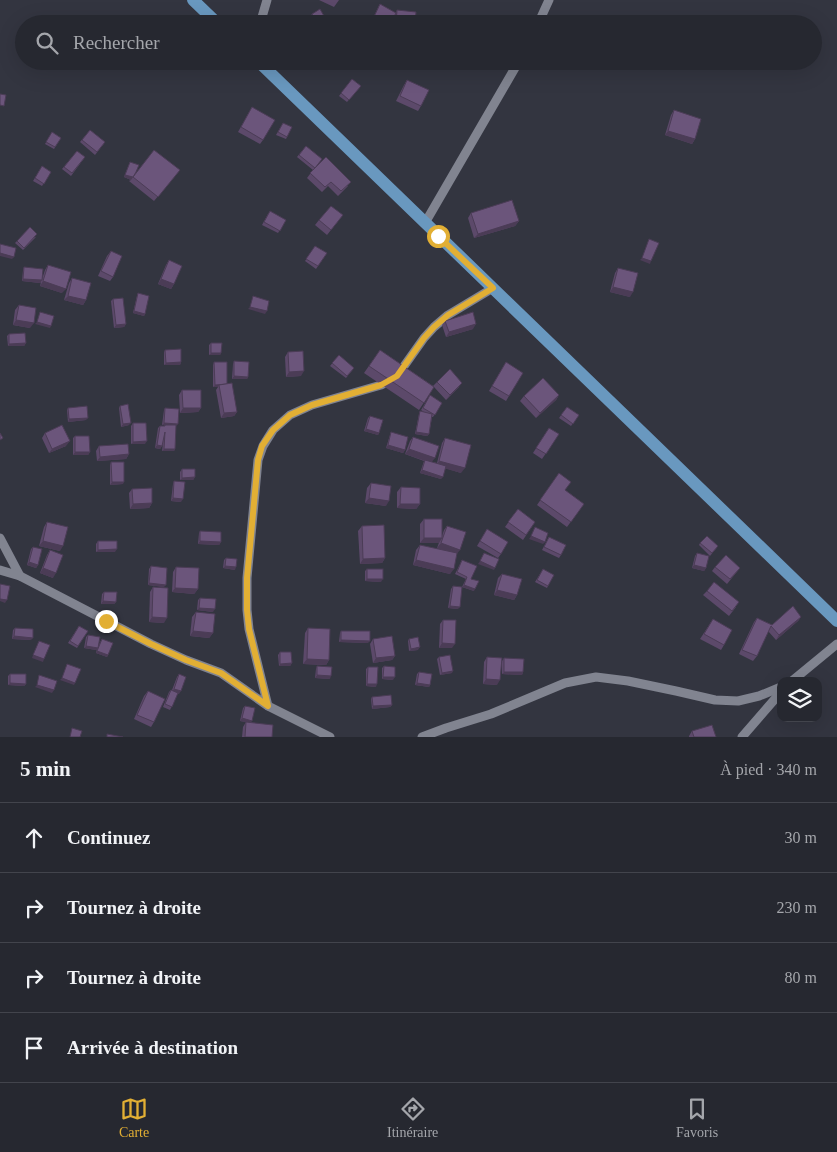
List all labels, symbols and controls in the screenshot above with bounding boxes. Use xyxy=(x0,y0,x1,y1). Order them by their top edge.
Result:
search box xyxy=(15,15,822,70)
icon: search xyxy=(33,29,61,57)
text: Rechercher xyxy=(73,32,160,53)
route start xyxy=(427,225,450,248)
route end xyxy=(95,610,118,633)
map controls xyxy=(777,677,822,722)
button: layers xyxy=(777,677,822,722)
text: 5 min xyxy=(20,757,71,781)
text: À pied · 340 m xyxy=(720,761,817,778)
icon: ahead xyxy=(20,824,48,852)
text: Continuez xyxy=(67,827,150,848)
text: 30 m xyxy=(785,829,817,846)
icon: right xyxy=(20,894,48,922)
text: Tournez à droite xyxy=(67,897,201,918)
text: 230 m xyxy=(777,899,817,916)
icon: right xyxy=(20,964,48,992)
text: Tournez à droite xyxy=(67,967,201,988)
text: 80 m xyxy=(785,969,817,986)
icon: arrive xyxy=(20,1034,48,1062)
text: Arrivée à destination xyxy=(67,1037,238,1058)
tab: Carte xyxy=(119,1095,149,1141)
tab: Itinéraire xyxy=(387,1095,438,1141)
tab: Favoris xyxy=(676,1095,718,1141)

